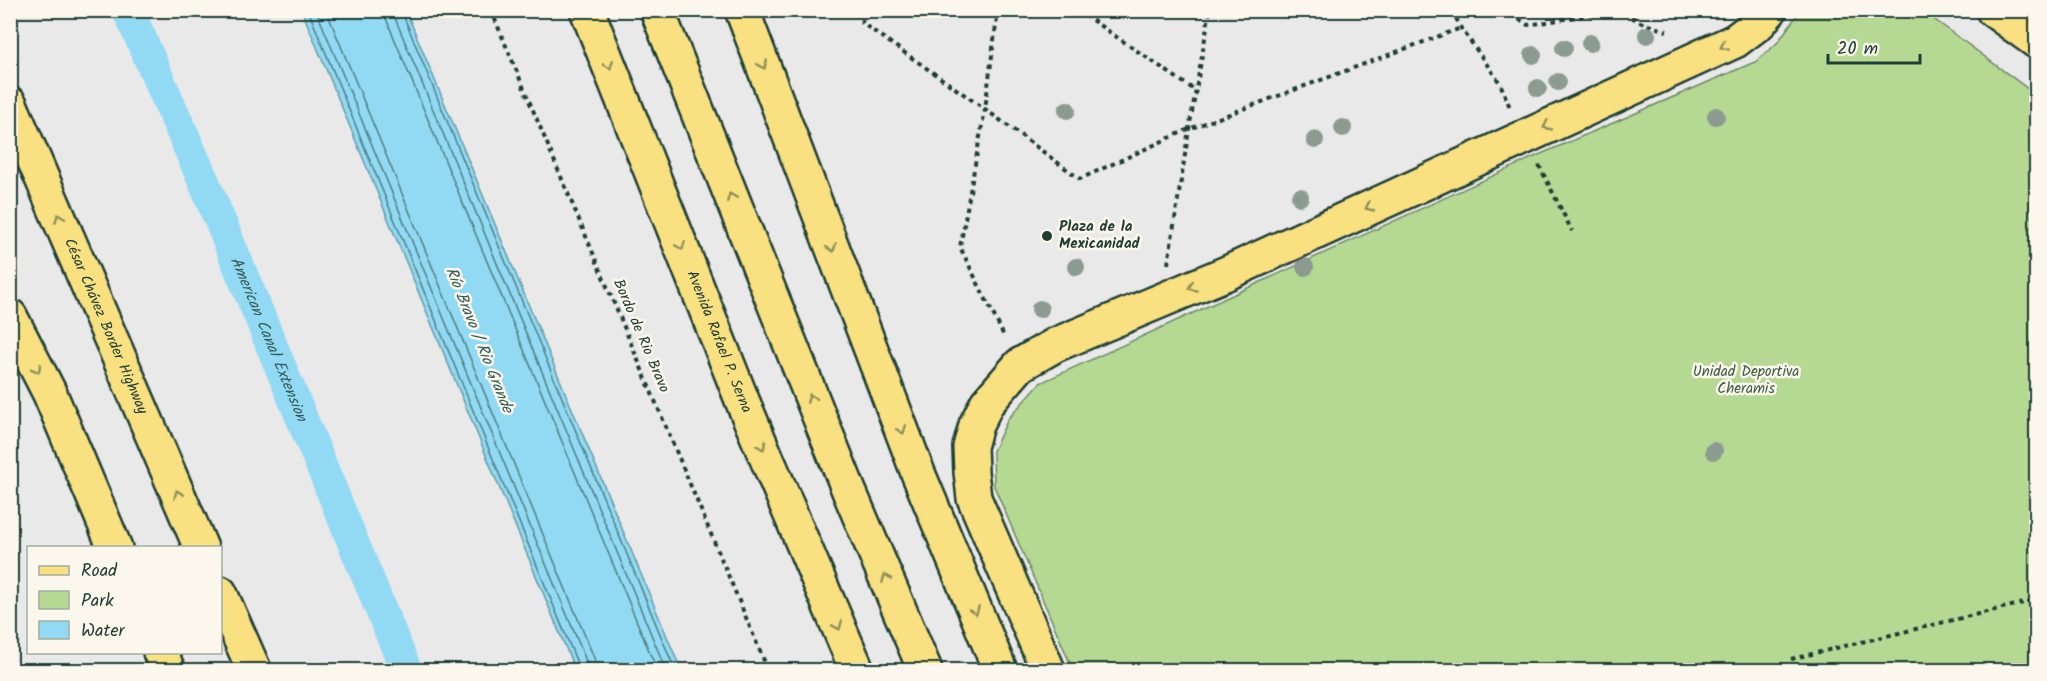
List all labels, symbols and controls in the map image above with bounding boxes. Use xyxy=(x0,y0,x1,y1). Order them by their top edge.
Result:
scale bar xyxy=(1828,27,1920,65)
text: 20 m xyxy=(1837,35,1878,64)
one-way arrow xyxy=(1720,38,1731,50)
one-way arrow xyxy=(602,59,614,70)
one-way arrow xyxy=(756,59,768,70)
one-way arrow xyxy=(1542,119,1553,131)
one-way arrow xyxy=(726,192,739,203)
one-way arrow xyxy=(1365,200,1376,212)
one-way arrow xyxy=(54,213,66,224)
place label: Plaza de la Mexicanidad xyxy=(1059,215,1141,256)
marker: Plaza de la Mexicanidad xyxy=(1040,229,1054,243)
street label: César Chávez Border Highway xyxy=(57,235,154,419)
one-way arrow xyxy=(674,240,686,251)
one-way arrow xyxy=(825,242,838,252)
water label: American Canal Extension xyxy=(224,253,315,427)
water label: Río Bravo / Rio Grande xyxy=(438,263,520,418)
street label: Avenida Rafael P. Serna xyxy=(680,267,758,417)
street label: Bordo de Rio Bravo xyxy=(606,275,676,397)
one-way arrow xyxy=(1187,280,1198,292)
park label: Unidad Deportiva Cheramis xyxy=(1693,360,1799,401)
one-way arrow xyxy=(30,362,41,373)
one-way arrow xyxy=(806,393,819,403)
one-way arrow xyxy=(894,424,907,435)
one-way arrow xyxy=(754,440,766,451)
one-way arrow xyxy=(173,489,185,500)
legend xyxy=(27,546,222,654)
text: Road xyxy=(81,557,118,586)
one-way arrow xyxy=(881,573,893,584)
text: Park xyxy=(81,587,114,616)
one-way arrow xyxy=(968,604,980,615)
text: Water xyxy=(81,617,126,646)
one-way arrow xyxy=(831,620,843,631)

